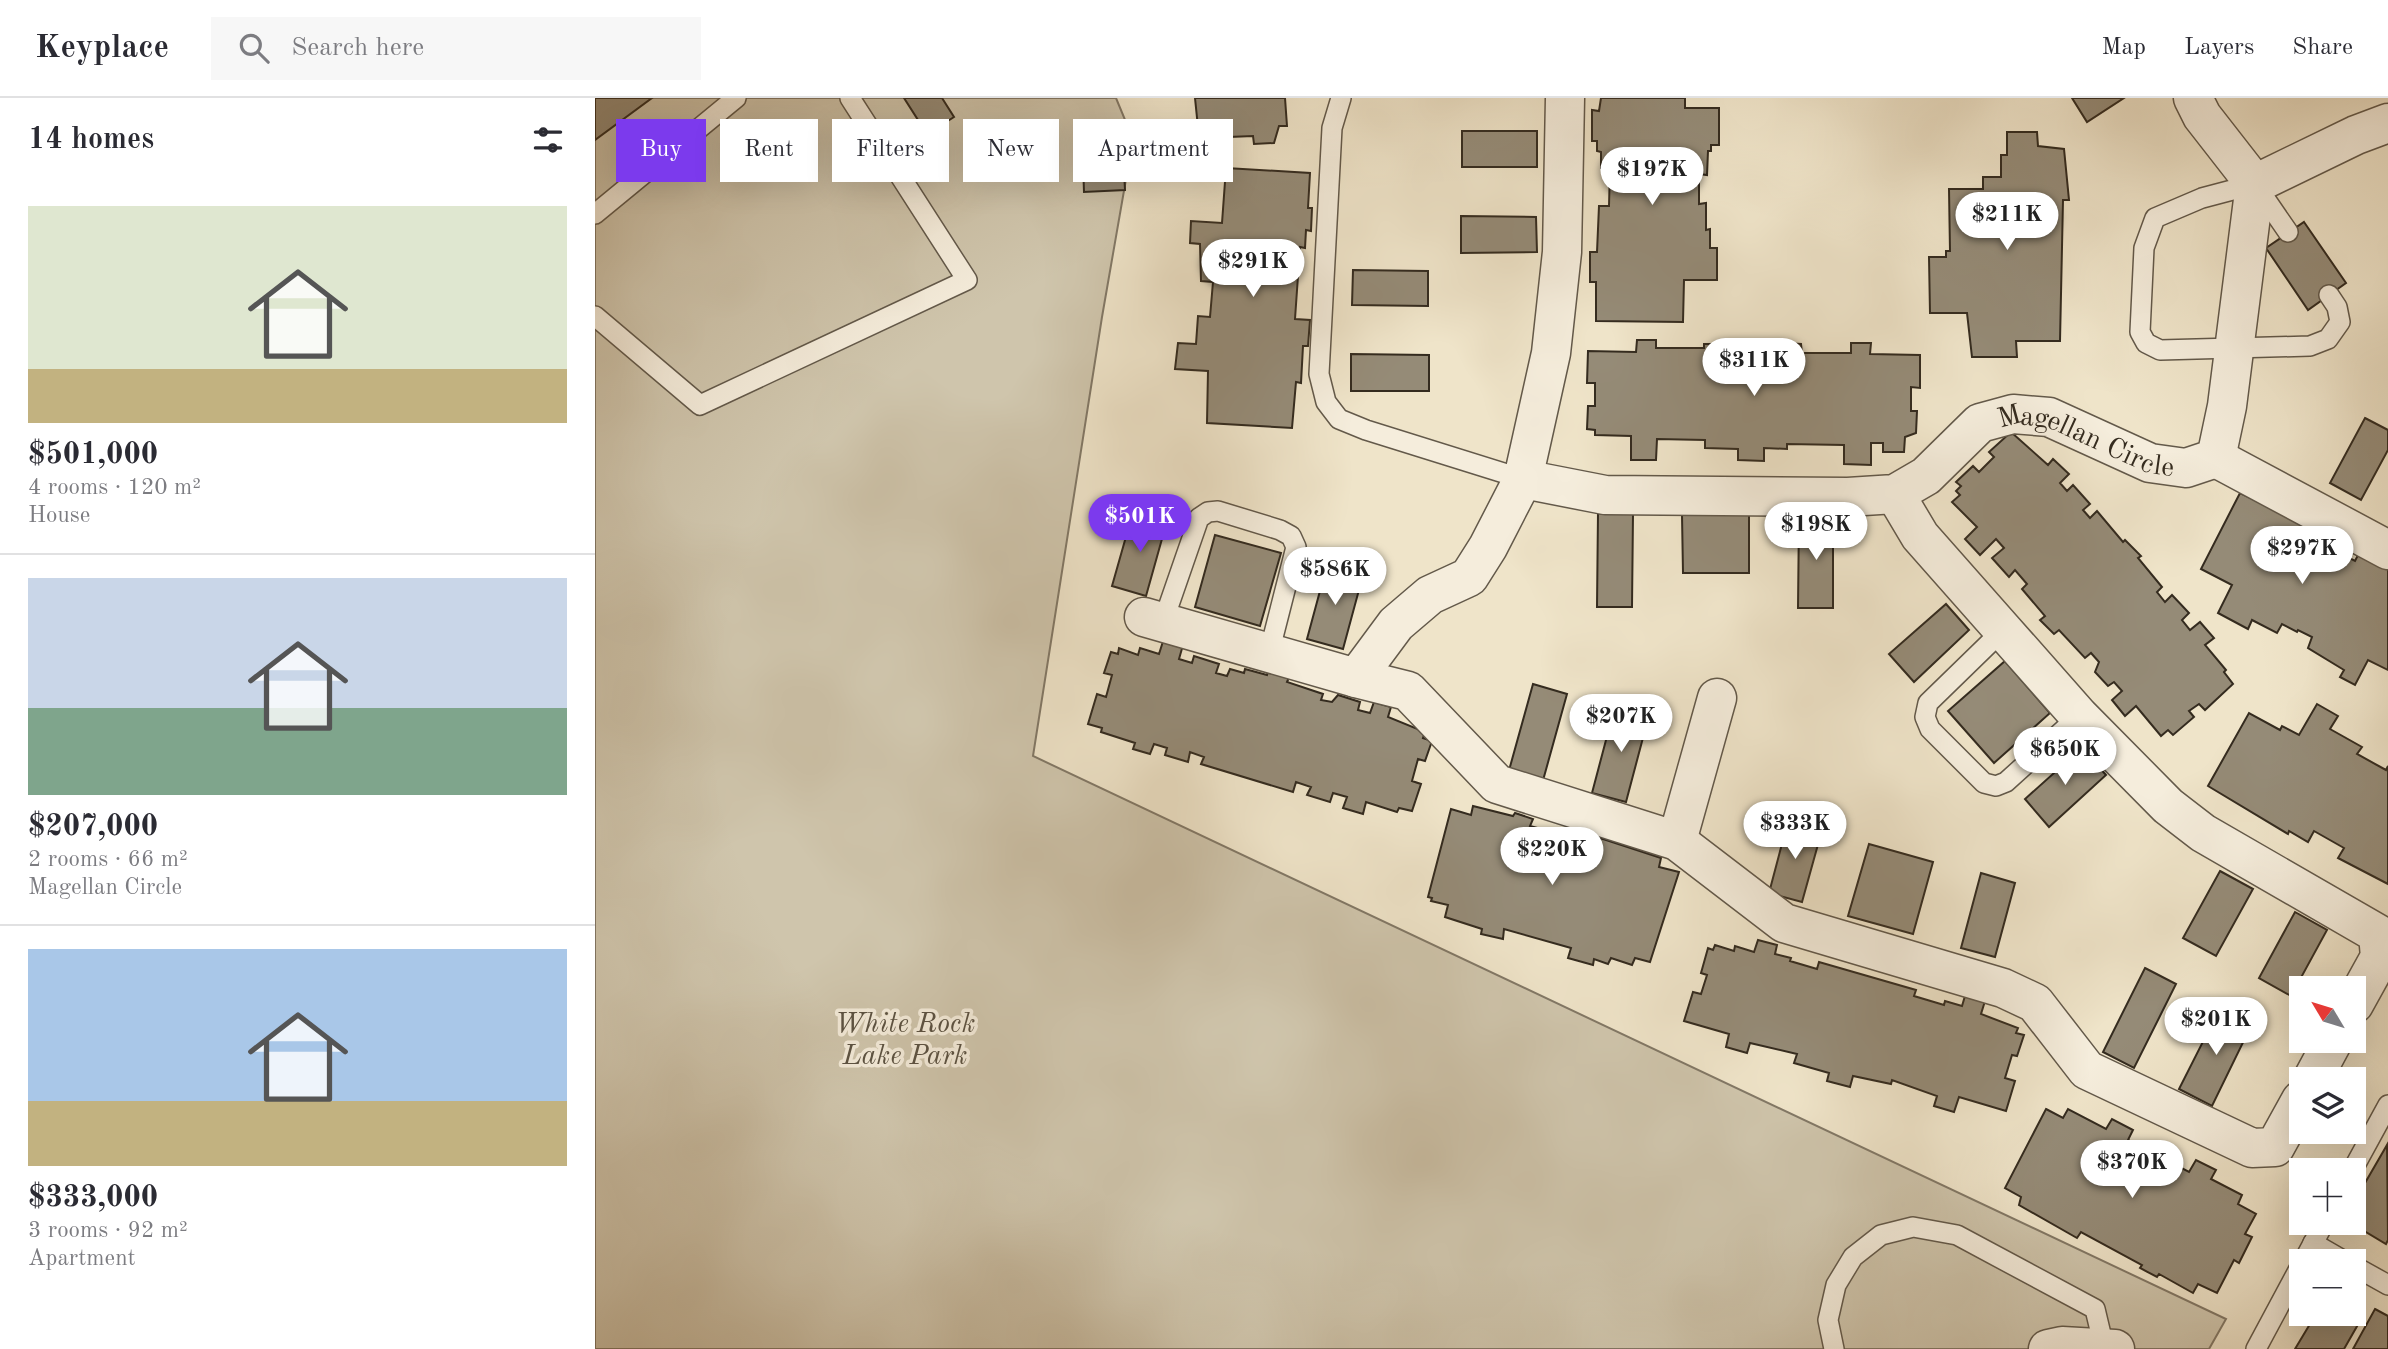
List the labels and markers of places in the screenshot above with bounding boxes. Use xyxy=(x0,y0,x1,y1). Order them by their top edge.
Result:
pin: $197K xyxy=(1603,148,1701,207)
pin: $211K xyxy=(1958,192,2056,252)
pin: $291K xyxy=(1204,240,1302,299)
pin: $311K xyxy=(1705,338,1803,398)
pin: $501K xyxy=(1091,494,1189,554)
pin: $198K xyxy=(1767,503,1865,562)
pin: $297K xyxy=(2253,526,2351,586)
pin: $586K xyxy=(1286,547,1384,607)
pin: $207K xyxy=(1572,694,1670,754)
pin: $650K xyxy=(2016,728,2114,787)
pin: $333K xyxy=(1746,802,1844,861)
pin: $220K xyxy=(1503,828,1601,887)
pin: $201K xyxy=(2167,998,2265,1057)
pin: $370K xyxy=(2083,1140,2181,1200)

